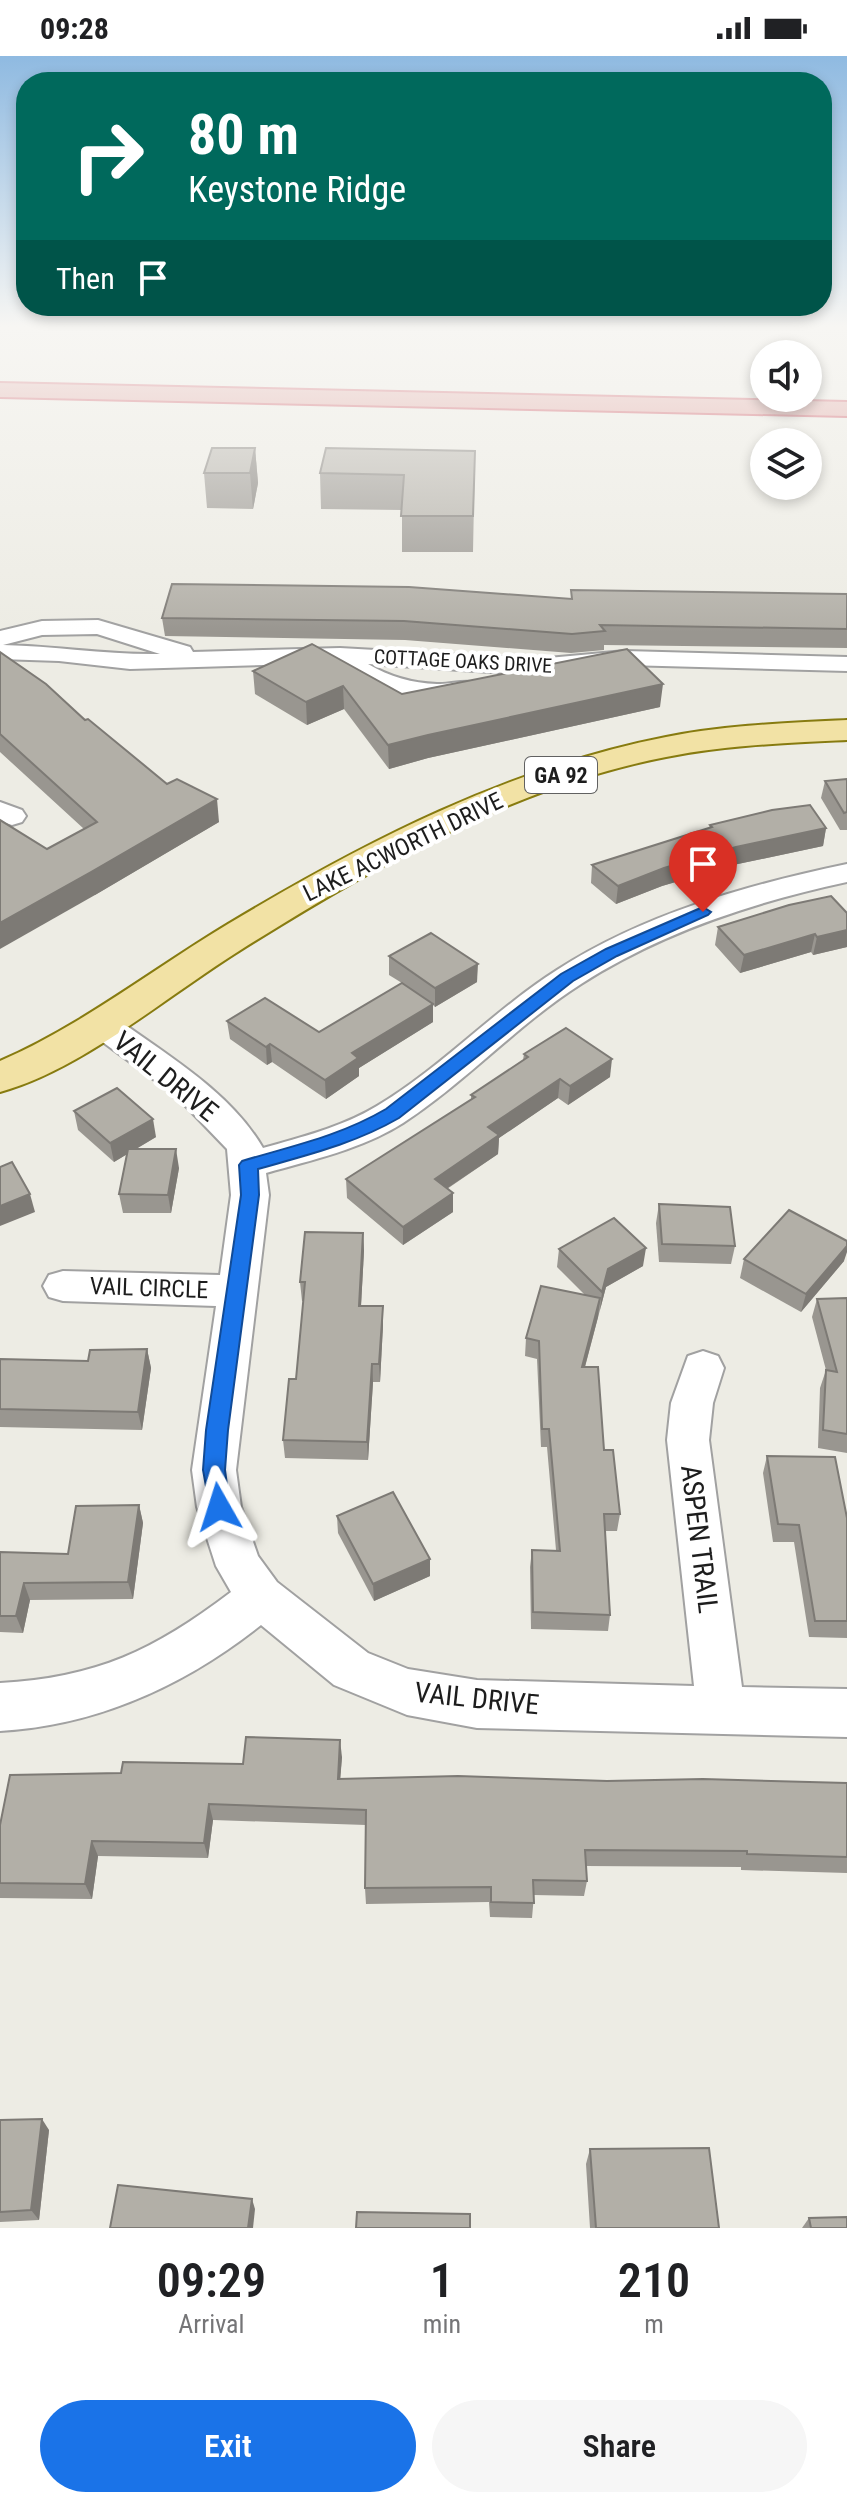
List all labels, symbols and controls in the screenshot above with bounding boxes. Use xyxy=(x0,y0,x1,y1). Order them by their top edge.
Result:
text: 09:28 xyxy=(40,11,109,46)
text: 80 m xyxy=(188,102,299,168)
icon: right xyxy=(56,104,160,208)
text: Keystone Ridge xyxy=(188,169,406,211)
icon: arrive xyxy=(131,256,175,300)
text: Then xyxy=(56,261,115,296)
map controls xyxy=(750,340,822,500)
button: sound xyxy=(750,340,822,412)
button: layers xyxy=(750,428,822,500)
street label: COTTAGE OAKS DRIVE xyxy=(373,644,553,678)
road number: GA 92 xyxy=(525,757,597,793)
street label: LAKE ACWORTH DRIVE xyxy=(299,786,507,907)
pin xyxy=(669,830,737,912)
icon: arrive xyxy=(681,842,725,886)
street label: VAIL DRIVE xyxy=(107,1024,225,1129)
street label: VAIL CIRCLE xyxy=(89,1272,209,1304)
street label: ASPEN TRAIL xyxy=(674,1463,725,1615)
position arrow xyxy=(177,1465,261,1549)
street label: VAIL DRIVE xyxy=(413,1676,541,1721)
text: 09:29 xyxy=(157,2252,266,2309)
text: 1 xyxy=(430,2252,454,2309)
text: 210 xyxy=(618,2252,690,2309)
text: Arrival xyxy=(178,2309,245,2339)
text: min xyxy=(423,2309,461,2339)
text: m xyxy=(644,2309,664,2339)
button: Exit xyxy=(40,2400,416,2492)
button: Share xyxy=(432,2400,807,2492)

